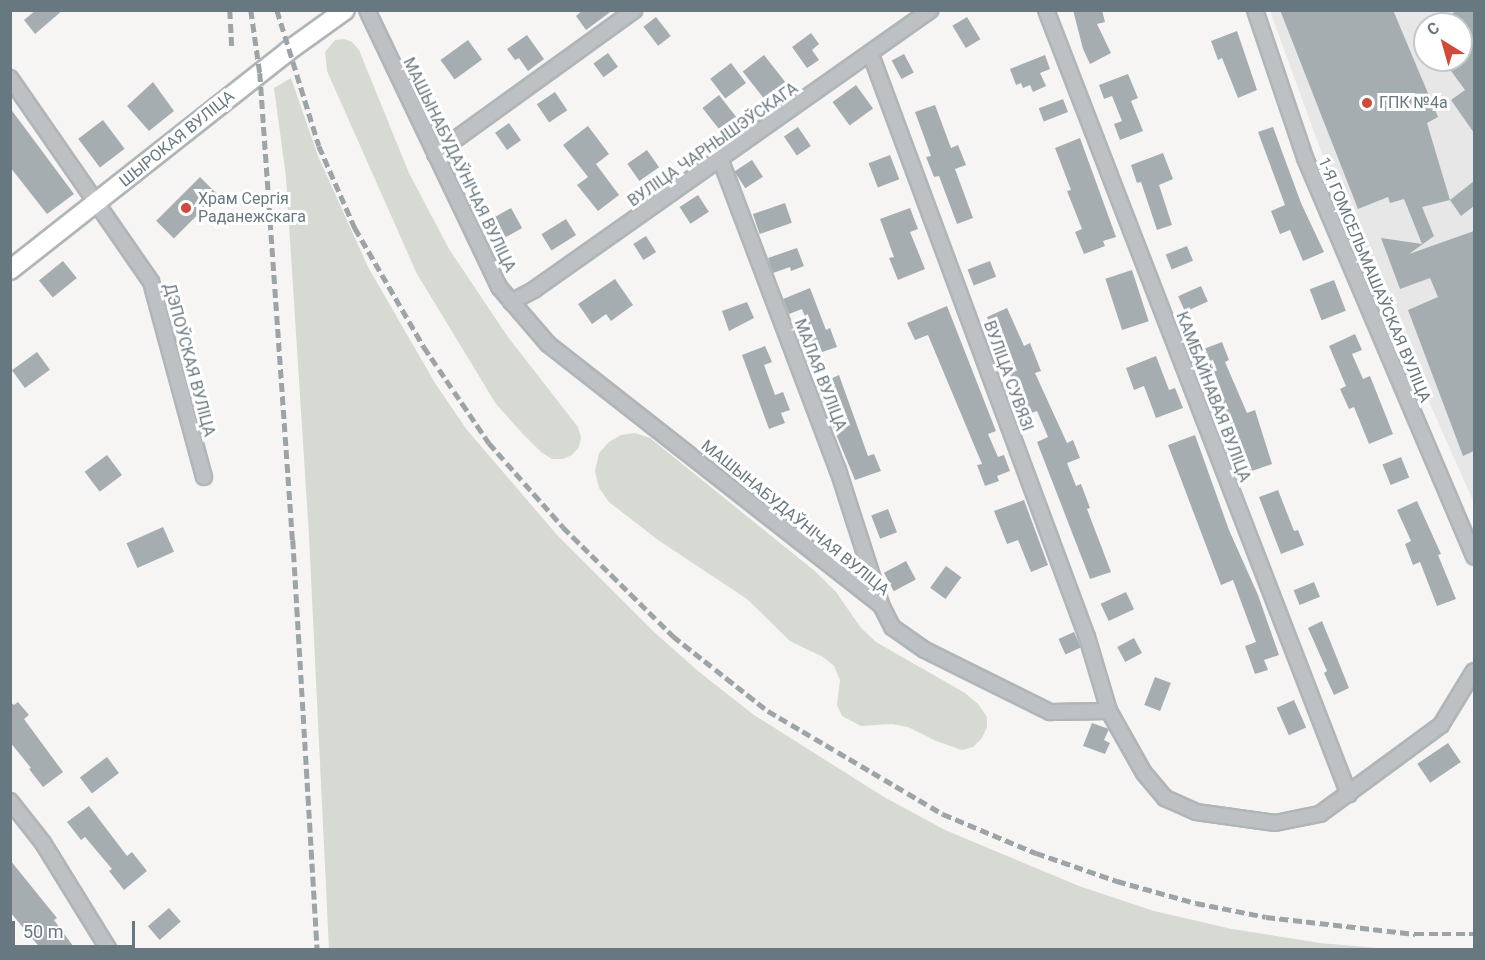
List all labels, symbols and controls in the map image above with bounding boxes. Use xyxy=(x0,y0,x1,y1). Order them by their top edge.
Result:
north arrow xyxy=(1413,12,1473,72)
text: С xyxy=(1423,18,1443,40)
street label: МАШЫНАБУДАЎНІЧАЯ ВУЛІЦА xyxy=(399,55,519,275)
street label: ВУЛІЦА ЧАРНЫШЭЎСКАГА xyxy=(624,79,802,211)
street label: ШЫРОКАЯ ВУЛІЦА xyxy=(116,87,238,191)
place label: ГПК №4а xyxy=(1379,93,1448,113)
marker: ГПК №4а xyxy=(1360,96,1374,110)
street label: 1-Я ГОМСЕЛЬМАШАЎСКАЯ ВУЛІЦА xyxy=(1313,154,1435,406)
place label: Храм Сергія Раданежскага xyxy=(198,189,306,227)
marker: Храм Сергія Раданежскага xyxy=(179,201,193,215)
street label: ДЭПОЎСКАЯ ВУЛІЦА xyxy=(159,281,219,439)
street label: КАМБАЙНАВАЯ ВУЛІЦА xyxy=(1172,309,1254,485)
street label: МАЛАЯ ВУЛІЦА xyxy=(790,316,850,434)
street label: ВУЛІЦА СУВЯЗІ xyxy=(979,318,1037,434)
street label: МАШЫНАБУДАЎНІЧАЯ ВУЛІЦА xyxy=(697,436,893,600)
scale bar xyxy=(15,909,138,947)
text: 50 m xyxy=(23,921,63,942)

